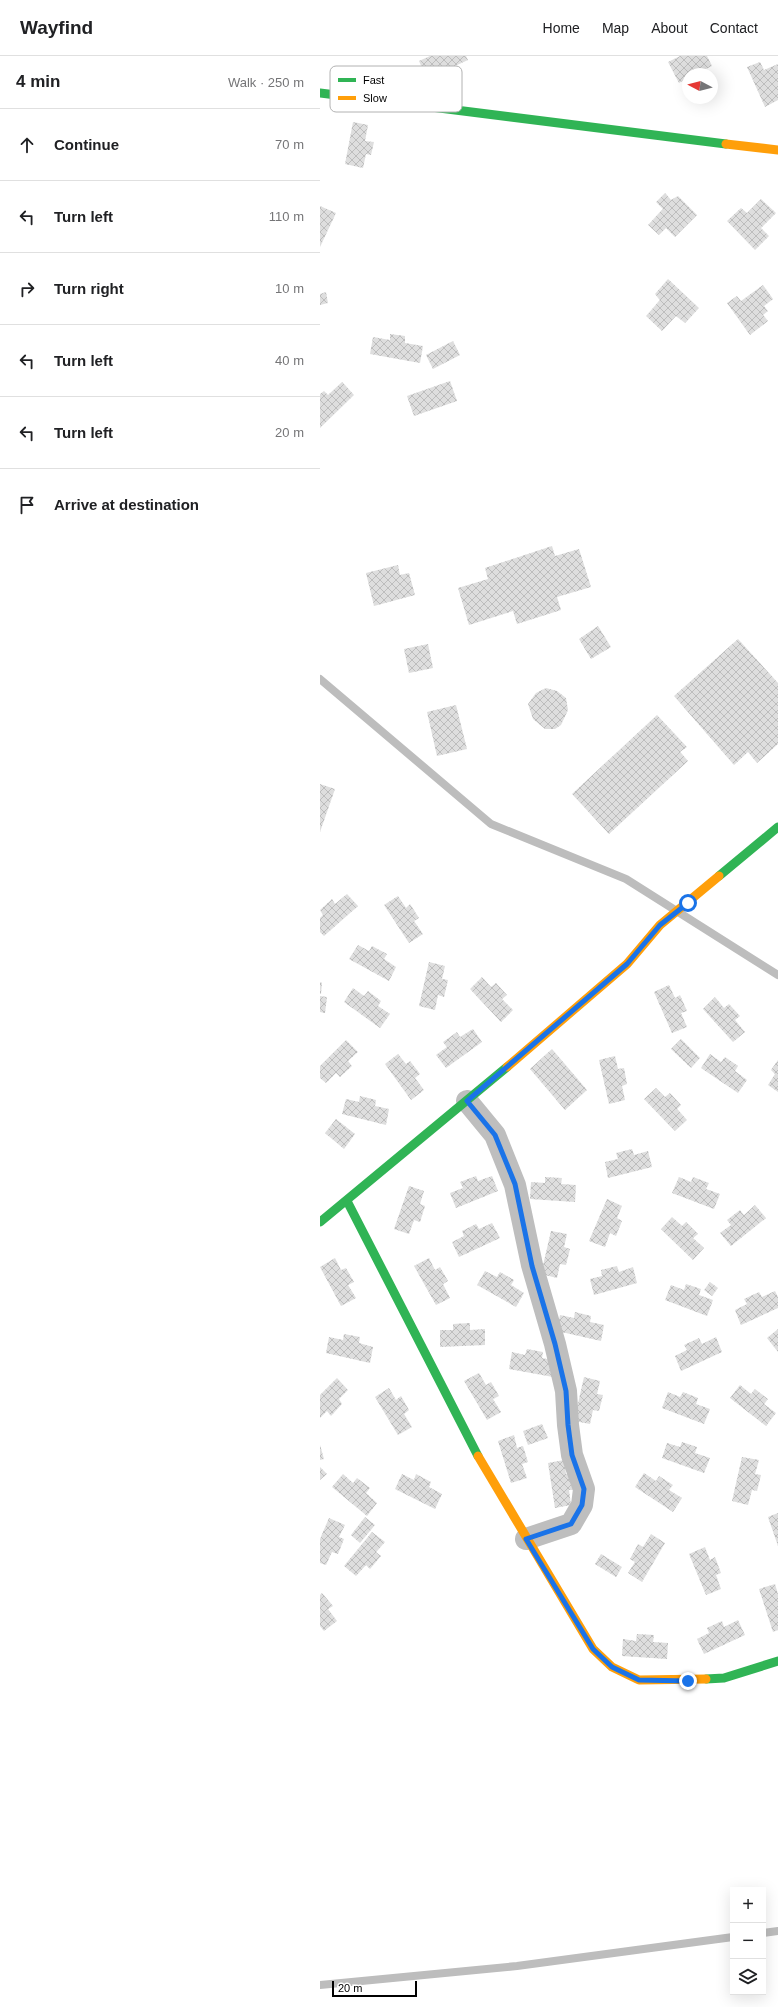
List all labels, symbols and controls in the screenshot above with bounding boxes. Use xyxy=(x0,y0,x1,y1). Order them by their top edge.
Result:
text: Wayfind xyxy=(20,17,93,38)
text: Home xyxy=(543,20,580,36)
text: Map xyxy=(602,20,629,36)
text: About xyxy=(651,20,688,36)
text: Contact xyxy=(710,20,758,36)
legend xyxy=(330,66,462,112)
north arrow xyxy=(682,68,718,104)
text: 4 min xyxy=(16,72,60,91)
text: Fast xyxy=(363,74,384,86)
text: Walk · 250 m xyxy=(228,75,304,90)
text: Slow xyxy=(363,92,387,104)
icon: ahead xyxy=(16,134,38,156)
text: Continue xyxy=(54,136,119,153)
text: 70 m xyxy=(275,137,304,152)
icon: left xyxy=(16,206,38,228)
text: Turn left xyxy=(54,208,113,225)
text: 110 m xyxy=(269,209,304,224)
icon: right xyxy=(16,278,38,300)
text: Turn right xyxy=(54,280,124,297)
text: 10 m xyxy=(275,281,304,296)
icon: left xyxy=(16,350,38,372)
text: Turn left xyxy=(54,352,113,369)
text: 40 m xyxy=(275,353,304,368)
icon: left xyxy=(16,422,38,444)
text: Turn left xyxy=(54,424,113,441)
text: 20 m xyxy=(275,425,304,440)
icon: arrive xyxy=(16,494,38,516)
text: Arrive at destination xyxy=(54,496,199,513)
route start xyxy=(679,894,697,912)
route end xyxy=(679,1672,697,1690)
map controls xyxy=(730,1887,766,1995)
button: + xyxy=(730,1887,766,1923)
button: − xyxy=(730,1923,766,1959)
button: layers xyxy=(730,1959,766,1995)
scale bar xyxy=(332,1979,417,1998)
text: 20 m xyxy=(338,1982,362,1994)

